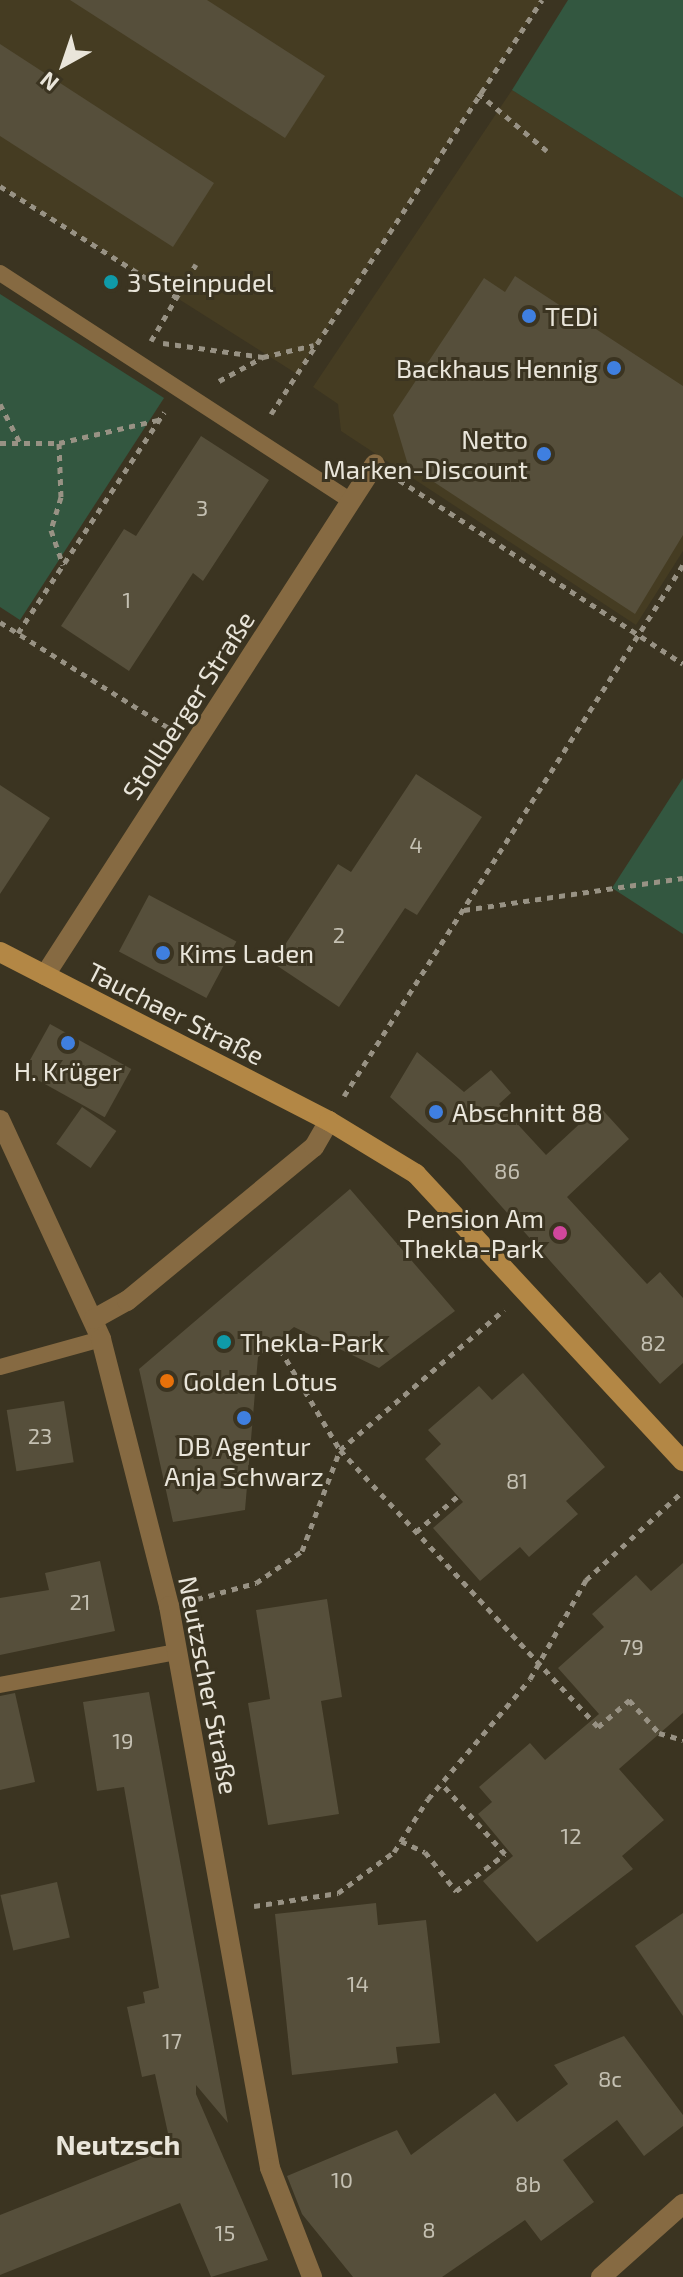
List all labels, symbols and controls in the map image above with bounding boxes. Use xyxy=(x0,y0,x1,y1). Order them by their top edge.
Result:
north arrow xyxy=(24,24,104,104)
text: N xyxy=(34,67,63,97)
place label: 3 Steinpudel xyxy=(127,266,274,298)
marker: 3 Steinpudel xyxy=(102,273,120,291)
place label: TEDi xyxy=(545,300,598,332)
marker: TEDi xyxy=(520,307,538,325)
place label: Backhaus Hennig xyxy=(396,352,598,384)
marker: Backhaus Hennig xyxy=(605,359,623,377)
place label: Netto Marken-Discount xyxy=(323,423,528,484)
marker: Netto Marken-Discount xyxy=(535,445,553,463)
house number: 3 xyxy=(196,495,208,521)
house number: 1 xyxy=(123,587,131,613)
street label: Stollberger Straße xyxy=(115,605,261,805)
house number: 4 xyxy=(409,832,423,858)
house number: 2 xyxy=(333,922,345,948)
place label: Kims Laden xyxy=(179,937,314,969)
marker: Kims Laden xyxy=(154,944,172,962)
street label: Tauchaer Straße xyxy=(82,955,270,1071)
marker: H. Krüger xyxy=(59,1034,77,1052)
place label: H. Krüger xyxy=(14,1055,122,1087)
place label: Abschnitt 88 xyxy=(452,1096,603,1128)
marker: Abschnitt 88 xyxy=(427,1103,445,1121)
house number: 86 xyxy=(494,1158,520,1184)
place label: Pension Am Thekla-Park xyxy=(400,1202,544,1264)
marker: Pension Am Thekla-Park xyxy=(551,1224,569,1242)
place label: Thekla-Park xyxy=(240,1326,384,1358)
house number: 82 xyxy=(640,1330,666,1356)
marker: Thekla-Park xyxy=(215,1333,233,1351)
place label: Golden Lotus xyxy=(183,1365,338,1397)
marker: Golden Lotus xyxy=(158,1372,176,1390)
marker: DB Agentur Anja Schwarz xyxy=(235,1409,253,1427)
house number: 23 xyxy=(28,1423,52,1449)
place label: DB Agentur Anja Schwarz xyxy=(164,1430,324,1492)
house number: 81 xyxy=(506,1468,528,1494)
street label: Neutzscher Straße xyxy=(173,1573,245,1797)
house number: 21 xyxy=(69,1589,91,1615)
house number: 79 xyxy=(620,1634,644,1660)
house number: 19 xyxy=(112,1728,134,1754)
house number: 12 xyxy=(560,1823,582,1849)
house number: 14 xyxy=(347,1971,369,1997)
house number: 17 xyxy=(162,2028,182,2054)
house number: 8c xyxy=(598,2066,622,2092)
district label: Neutzsch xyxy=(56,2127,180,2161)
house number: 10 xyxy=(331,2167,353,2193)
house number: 8b xyxy=(515,2171,541,2197)
house number: 8 xyxy=(422,2217,436,2243)
house number: 15 xyxy=(215,2220,235,2246)

